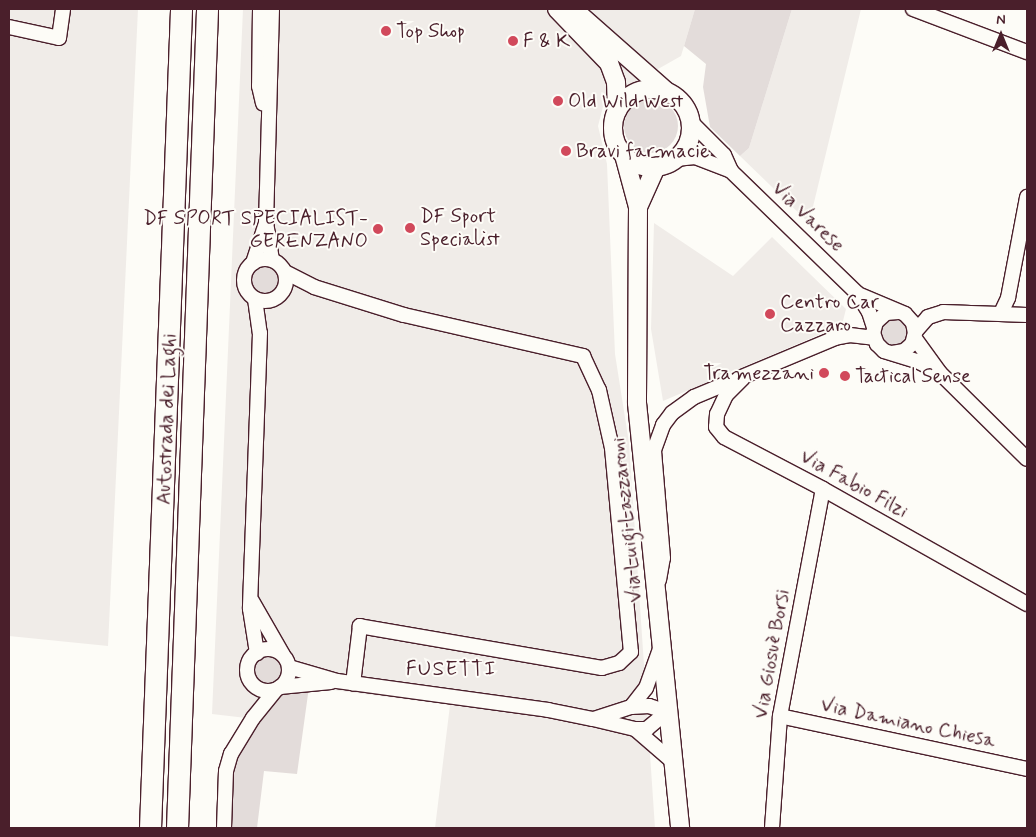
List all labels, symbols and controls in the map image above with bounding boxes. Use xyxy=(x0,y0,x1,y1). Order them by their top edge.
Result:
north arrow xyxy=(976,10,1026,60)
text: N xyxy=(996,11,1006,29)
place label: Top Shop xyxy=(396,19,465,43)
marker: Top Shop xyxy=(380,25,392,37)
place label: F & K xyxy=(523,29,570,53)
marker: F & K xyxy=(507,35,519,47)
place label: Old Wild West xyxy=(568,89,686,113)
marker: Old Wild West xyxy=(552,95,564,107)
place label: Bravi farmacie xyxy=(576,139,707,163)
marker: Bravi farmacie xyxy=(560,145,572,157)
street label: Via Varese xyxy=(767,177,849,257)
place label: DF Sport Specialist xyxy=(420,205,500,252)
place label: DF SPORT SPECIALIST- GERENZANO xyxy=(144,206,368,253)
marker: DF Sport Specialist xyxy=(404,222,416,234)
marker: DF SPORT SPECIALIST- GERENZANO xyxy=(372,223,384,235)
place label: Centro Car Cazzaro xyxy=(780,290,879,337)
marker: Centro Car Cazzaro xyxy=(764,308,776,320)
street label: Autostrada dei Laghi xyxy=(152,334,182,504)
place label: Tramezzani xyxy=(703,361,814,385)
place label: Tactical Sense xyxy=(855,364,971,388)
marker: Tramezzani xyxy=(818,367,830,379)
marker: Tactical Sense xyxy=(839,370,851,382)
street label: Via Luigi Lazzaroni xyxy=(607,438,647,602)
street label: Via Fabio Filzi xyxy=(797,445,911,523)
street label: Via Giosuè Borsi xyxy=(748,586,796,722)
district label: FUSETTI xyxy=(405,656,497,682)
street label: Via Damiano Chiesa xyxy=(818,693,998,753)

